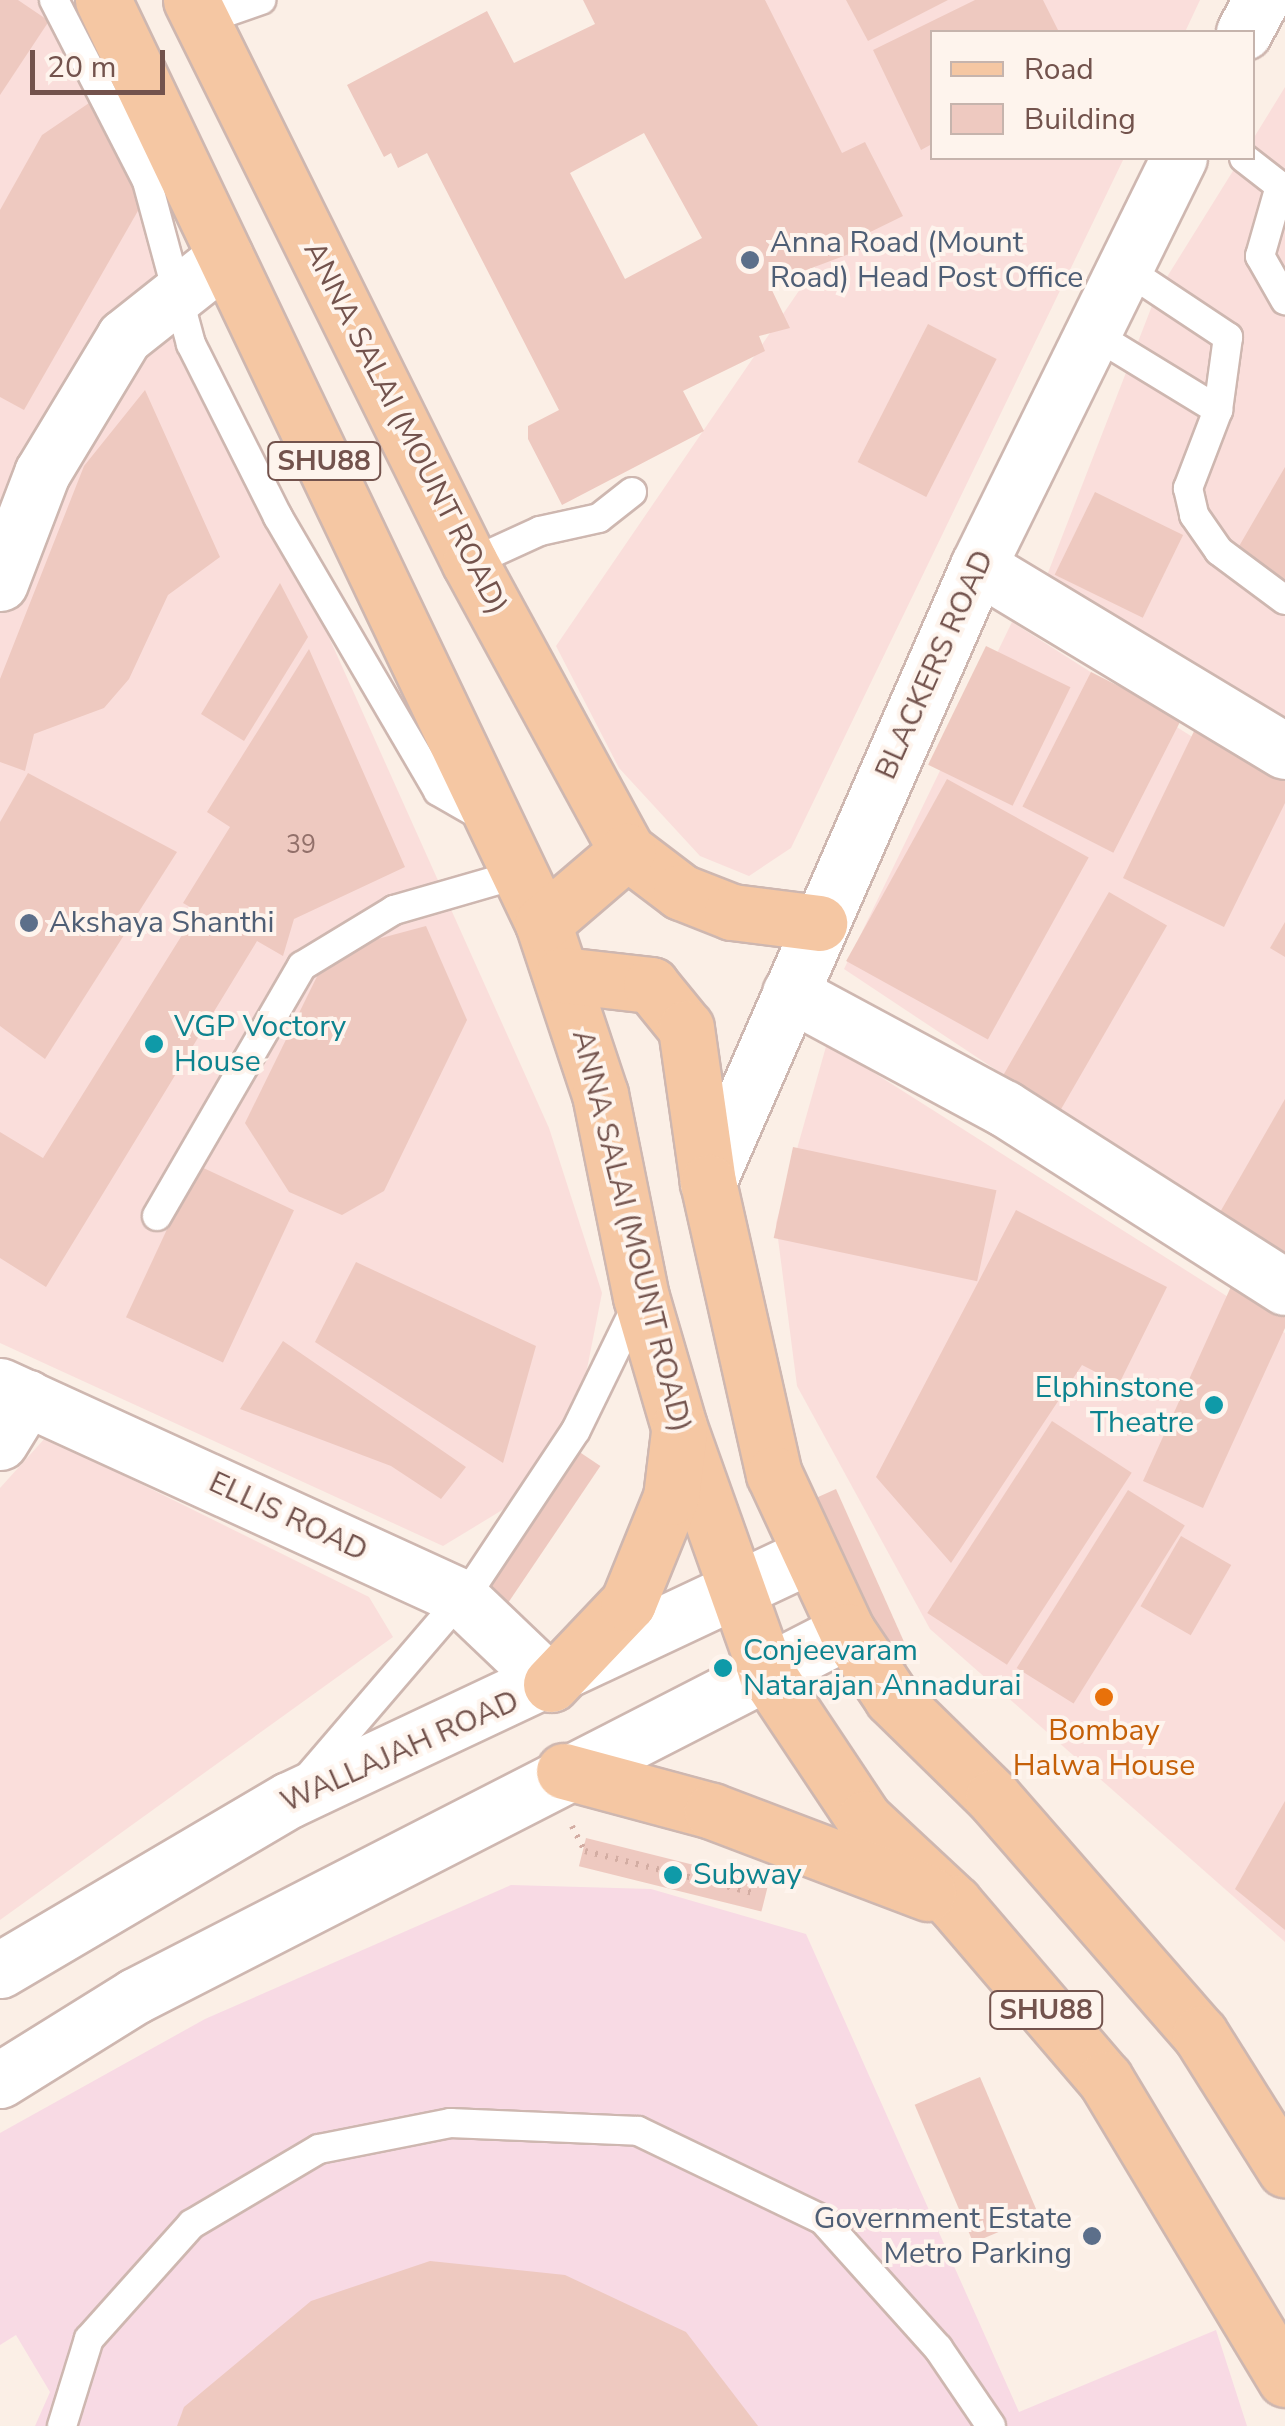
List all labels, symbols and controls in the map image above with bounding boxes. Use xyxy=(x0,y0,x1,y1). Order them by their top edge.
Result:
scale bar xyxy=(35,30,170,92)
legend xyxy=(930,30,1255,160)
text: 20 m xyxy=(47,47,116,88)
text: Road xyxy=(1024,49,1094,90)
text: Building xyxy=(1024,99,1136,140)
place label: Anna Road (Mount Road) Head Post Office xyxy=(770,225,1083,296)
street label: ANNA SALAI (MOUNT ROAD) xyxy=(295,236,515,620)
marker: Anna Road (Mount Road) Head Post Office xyxy=(739,249,761,271)
road number: SHU88 xyxy=(266,438,382,484)
street label: BLACKERS ROAD xyxy=(868,545,1002,785)
house number: 39 xyxy=(286,830,316,860)
place label: Akshaya Shanthi xyxy=(49,905,274,941)
marker: Akshaya Shanthi xyxy=(18,912,40,934)
place label: VGP Voctory House xyxy=(174,1009,346,1080)
street label: ANNA SALAI (MOUNT ROAD) xyxy=(564,1026,698,1436)
marker: VGP Voctory House xyxy=(143,1033,165,1055)
place label: Elphinstone Theatre xyxy=(1035,1370,1194,1440)
marker: Elphinstone Theatre xyxy=(1203,1394,1225,1416)
street label: ELLIS ROAD xyxy=(203,1465,373,1569)
place label: Conjeevaram Natarajan Annadurai xyxy=(743,1633,1021,1704)
marker: Conjeevaram Natarajan Annadurai xyxy=(712,1657,734,1679)
street label: WALLAJAH ROAD xyxy=(276,1683,524,1821)
marker: Bombay Halwa House xyxy=(1093,1686,1115,1708)
place label: Bombay Halwa House xyxy=(1013,1713,1195,1784)
place label: Subway xyxy=(693,1857,802,1893)
marker: Subway xyxy=(662,1864,684,1886)
road number: SHU88 xyxy=(988,1987,1104,2033)
place label: Government Estate Metro Parking xyxy=(814,2201,1072,2272)
marker: Government Estate Metro Parking xyxy=(1081,2225,1103,2247)

